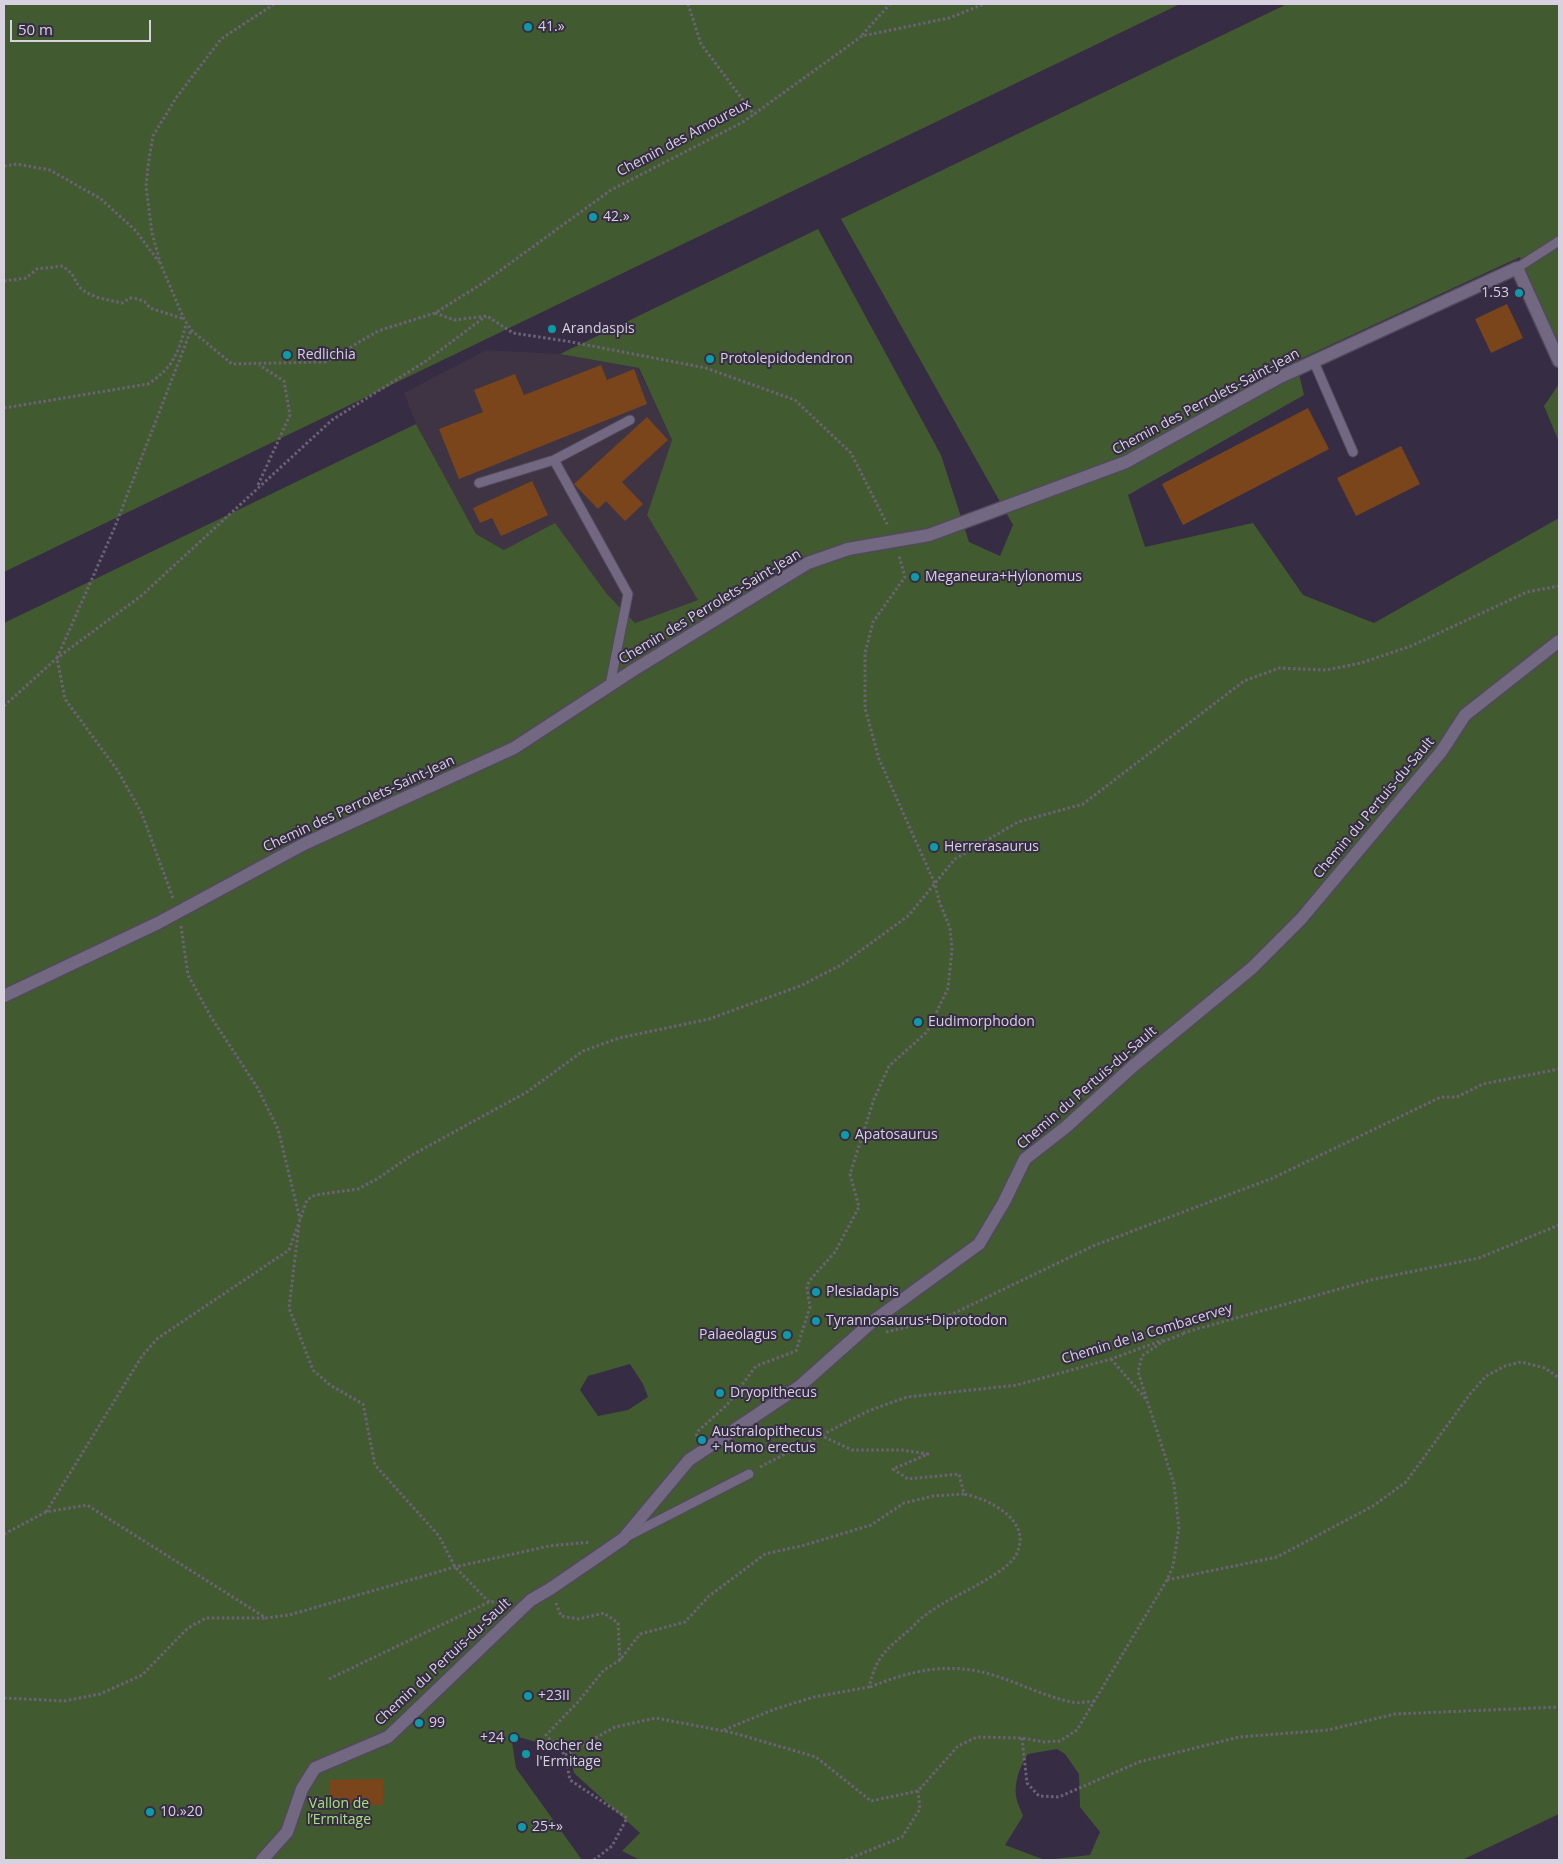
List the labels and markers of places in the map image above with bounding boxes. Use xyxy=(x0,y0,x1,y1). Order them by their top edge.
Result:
place label: 41.» xyxy=(538,19,565,35)
marker: 41.» xyxy=(522,21,534,33)
place label: 42.» xyxy=(603,209,630,225)
marker: 42.» xyxy=(587,211,599,223)
place label: 1.53 xyxy=(1481,285,1509,301)
marker: 1.53 xyxy=(1513,287,1525,299)
place label: Arandaspis xyxy=(562,321,635,337)
marker: Arandaspis xyxy=(546,323,558,335)
place label: Redlichia xyxy=(297,347,356,363)
marker: Redlichia xyxy=(281,349,293,361)
place label: Protolepidodendron xyxy=(720,351,853,367)
marker: Protolepidodendron xyxy=(704,353,716,365)
place label: Meganeura+Hylonomus xyxy=(925,569,1082,585)
marker: Meganeura+Hylonomus xyxy=(909,571,921,583)
place label: Herrerasaurus xyxy=(944,839,1039,855)
marker: Herrerasaurus xyxy=(928,841,940,853)
place label: Eudimorphodon xyxy=(928,1014,1035,1030)
marker: Eudimorphodon xyxy=(912,1016,924,1028)
place label: Apatosaurus xyxy=(855,1127,938,1143)
marker: Apatosaurus xyxy=(839,1129,851,1141)
place label: Plesiadapis xyxy=(826,1284,899,1300)
marker: Plesiadapis xyxy=(810,1286,822,1298)
place label: Tyrannosaurus+Diprotodon xyxy=(826,1313,1007,1329)
marker: Tyrannosaurus+Diprotodon xyxy=(810,1315,822,1327)
place label: Palaeolagus xyxy=(699,1327,777,1343)
marker: Palaeolagus xyxy=(781,1329,793,1341)
place label: Dryopithecus xyxy=(730,1385,817,1401)
marker: Dryopithecus xyxy=(714,1387,726,1399)
place label: Australopithecus + Homo erectus xyxy=(712,1424,822,1456)
marker: Australopithecus + Homo erectus xyxy=(696,1434,708,1446)
place label: +23II xyxy=(538,1688,570,1704)
marker: +23II xyxy=(522,1690,534,1702)
place label: 99 xyxy=(429,1715,445,1731)
marker: 99 xyxy=(413,1717,425,1729)
place label: +24 xyxy=(480,1730,504,1746)
marker: +24 xyxy=(508,1732,520,1744)
place label: Rocher de l'Ermitage xyxy=(536,1738,602,1770)
marker: Rocher de l'Ermitage xyxy=(520,1748,532,1760)
place label: 10.»20 xyxy=(160,1804,203,1820)
marker: 10.»20 xyxy=(144,1806,156,1818)
place label: 25+» xyxy=(532,1819,563,1835)
marker: 25+» xyxy=(516,1821,528,1833)

